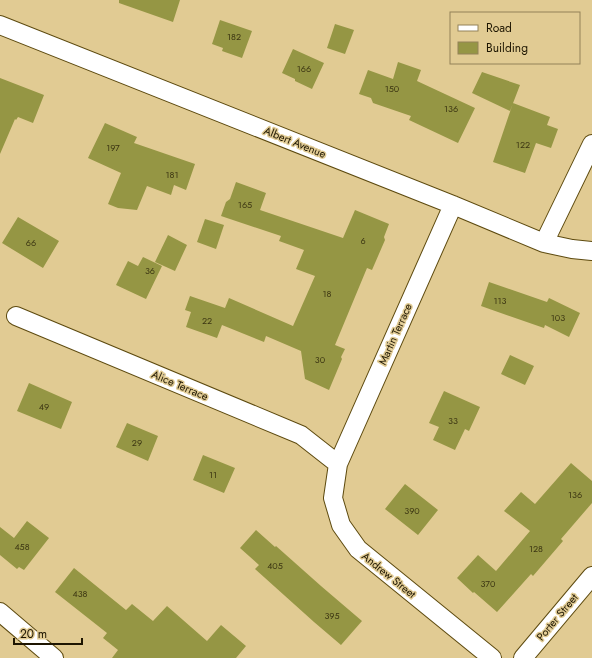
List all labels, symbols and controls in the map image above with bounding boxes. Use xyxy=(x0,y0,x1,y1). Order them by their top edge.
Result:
legend xyxy=(450,12,580,64)
text: Road xyxy=(486,19,512,37)
house number: 182 xyxy=(227,30,241,43)
text: Building xyxy=(486,39,528,57)
house number: 166 xyxy=(297,62,311,75)
house number: 150 xyxy=(385,82,400,95)
house number: 136 xyxy=(444,102,458,115)
street label: Albert Avenue xyxy=(262,122,329,162)
house number: 122 xyxy=(516,138,530,151)
house number: 197 xyxy=(106,141,120,154)
house number: 181 xyxy=(165,168,179,181)
house number: 165 xyxy=(238,198,252,211)
house number: 6 xyxy=(360,234,366,247)
house number: 66 xyxy=(26,236,36,249)
house number: 36 xyxy=(145,264,155,277)
house number: 18 xyxy=(323,287,332,300)
house number: 113 xyxy=(493,294,507,307)
street label: Martin Terrace xyxy=(374,300,416,367)
house number: 103 xyxy=(551,311,565,324)
house number: 22 xyxy=(202,314,212,327)
house number: 30 xyxy=(315,353,326,366)
street label: Alice Terrace xyxy=(149,366,211,404)
house number: 49 xyxy=(39,400,49,413)
house number: 33 xyxy=(448,414,458,427)
house number: 29 xyxy=(132,436,142,449)
house number: 11 xyxy=(209,468,217,481)
house number: 136 xyxy=(568,488,582,501)
house number: 390 xyxy=(404,504,420,517)
house number: 458 xyxy=(14,540,30,553)
house number: 128 xyxy=(529,542,543,555)
street label: Andrew Street xyxy=(359,548,420,602)
house number: 405 xyxy=(267,559,283,572)
house number: 370 xyxy=(481,577,496,590)
house number: 438 xyxy=(72,587,88,600)
street label: Porter Street xyxy=(533,590,582,644)
house number: 395 xyxy=(324,609,340,622)
scale bar xyxy=(14,620,82,646)
text: 20 m xyxy=(20,625,47,643)

